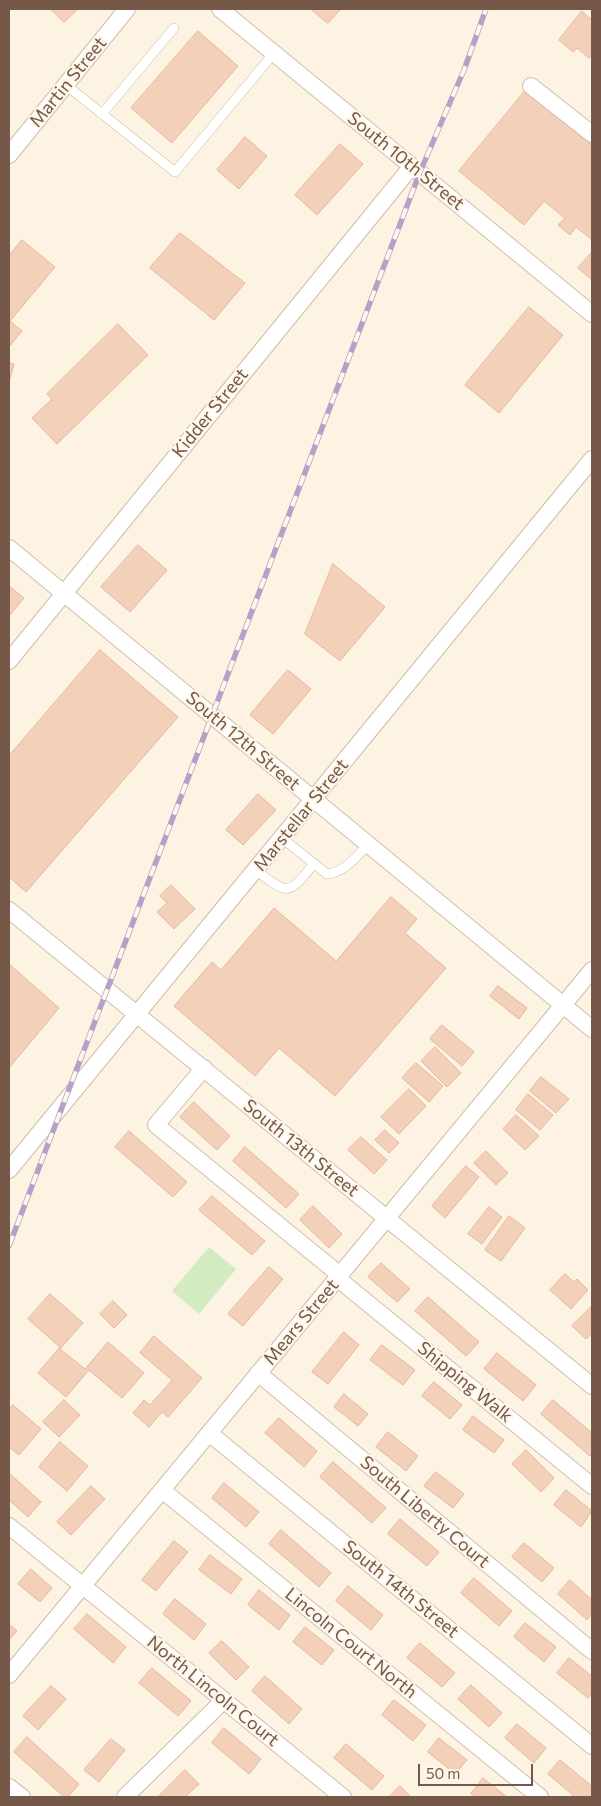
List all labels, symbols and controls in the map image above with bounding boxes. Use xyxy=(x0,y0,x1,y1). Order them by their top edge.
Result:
street label: Martin Street xyxy=(25,32,111,132)
street label: South 10th Street xyxy=(343,107,469,215)
street label: Kidder Street xyxy=(167,364,253,462)
street label: South 12th Street xyxy=(182,687,304,795)
street label: Marstellar Street xyxy=(249,754,353,876)
street label: South 13th Street xyxy=(239,1095,363,1201)
street label: Mears Street xyxy=(259,1275,343,1369)
street label: Shipping Walk xyxy=(413,1337,517,1427)
street label: South Liberty Court xyxy=(356,1451,494,1573)
street label: South 14th Street xyxy=(339,1536,463,1642)
street label: Lincoln Court North xyxy=(281,1583,421,1703)
street label: North Lincoln Court xyxy=(143,1631,283,1751)
scale bar xyxy=(421,1754,536,1786)
text: 50 m xyxy=(426,1764,460,1782)

